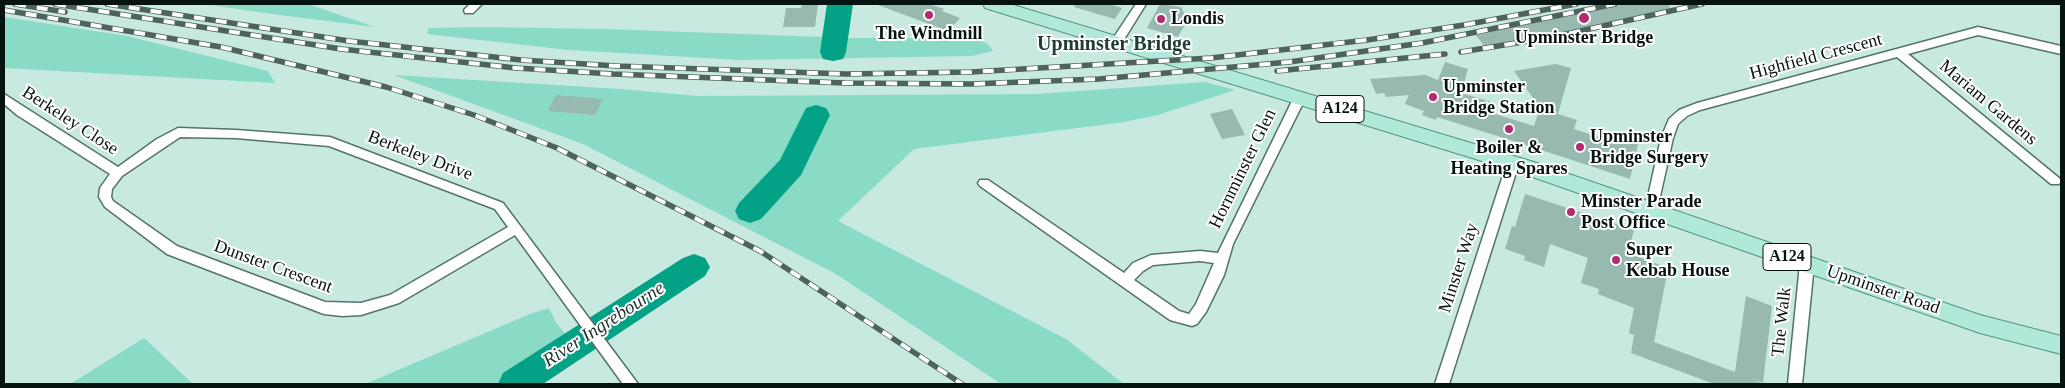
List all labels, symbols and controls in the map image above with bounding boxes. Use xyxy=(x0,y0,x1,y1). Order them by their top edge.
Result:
place label: Londis xyxy=(1171,8,1224,30)
marker: The Windmill xyxy=(923,9,935,21)
marker: Upminster Bridge xyxy=(1577,11,1591,25)
marker: Londis xyxy=(1155,13,1167,25)
place label: The Windmill xyxy=(875,23,983,45)
place label: Upminster Bridge xyxy=(1515,27,1653,49)
street label: Highfield Crescent xyxy=(1747,29,1885,85)
district label: Upminster Bridge xyxy=(1037,33,1191,57)
street label: Mariam Gardens xyxy=(1935,56,2041,150)
place label: Upminster Bridge Station xyxy=(1443,76,1555,118)
street label: Berkeley Close xyxy=(18,82,122,160)
marker: Upminster Bridge Station xyxy=(1427,91,1439,103)
road number: A124 xyxy=(1316,96,1364,122)
street label: Hornminster Glen xyxy=(1205,106,1281,232)
marker: Boiler & Heating Spares xyxy=(1503,123,1515,135)
street label: Berkeley Drive xyxy=(365,126,475,186)
place label: Upminster Bridge Surgery xyxy=(1590,126,1708,168)
place label: Boiler & Heating Spares xyxy=(1450,137,1568,180)
marker: Upminster Bridge Surgery xyxy=(1574,141,1586,153)
place label: Minster Parade Post Office xyxy=(1581,191,1701,233)
marker: Minster Parade Post Office xyxy=(1565,206,1577,218)
street label: Minster Way xyxy=(1434,220,1484,316)
street label: Dunster Crescent xyxy=(211,236,335,298)
place label: Super Kebab House xyxy=(1626,239,1730,282)
road number: A124 xyxy=(1763,243,1811,270)
marker: Super Kebab House xyxy=(1610,254,1622,266)
street label: Upminster Road xyxy=(1823,261,1943,319)
water label: River Ingrebourne xyxy=(539,277,669,373)
street label: The Walk xyxy=(1768,286,1796,358)

